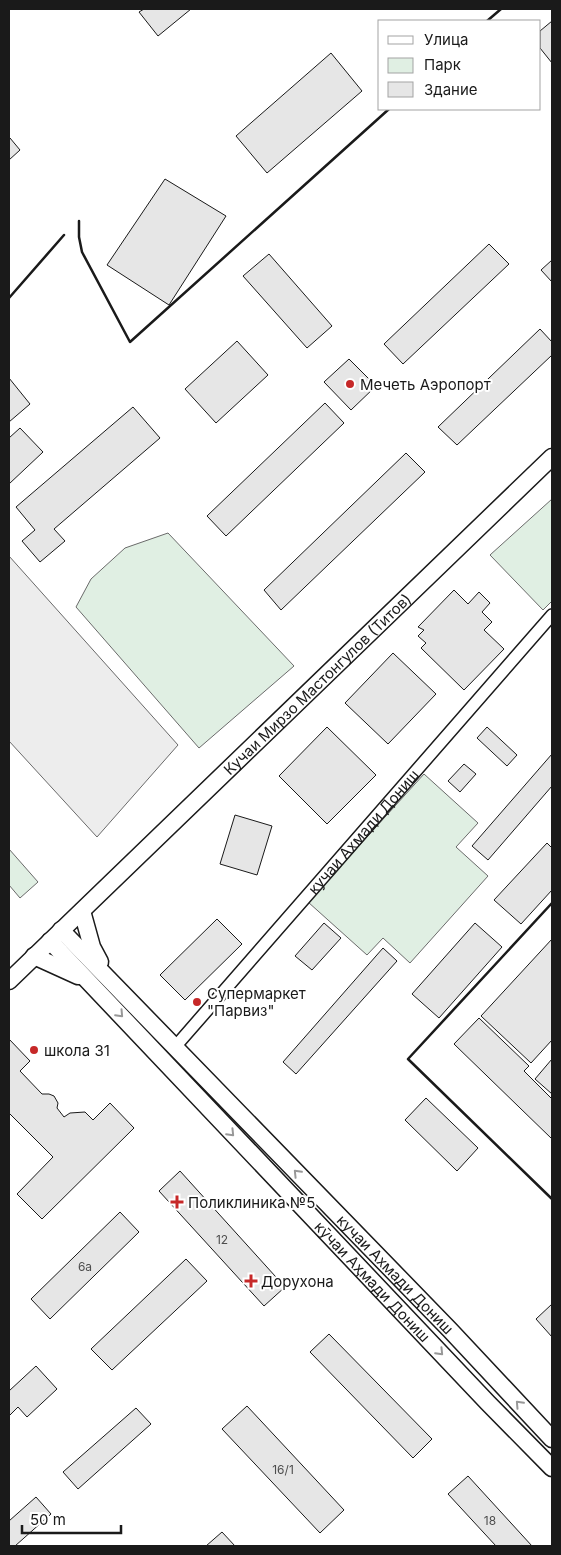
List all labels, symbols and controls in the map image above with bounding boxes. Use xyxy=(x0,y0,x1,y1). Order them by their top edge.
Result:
legend xyxy=(378,20,541,110)
text: Улица xyxy=(424,30,468,49)
text: Парк xyxy=(424,55,461,74)
text: Здание xyxy=(424,80,478,99)
place label: Мечеть Аэропорт xyxy=(360,375,491,394)
marker: Мечеть Аэропорт xyxy=(344,378,356,390)
street label: Кучаи Мирзо Мастонгулов (Титов) xyxy=(219,589,415,779)
street label: кучаи Ахмади Дониш xyxy=(304,765,423,898)
place label: Супермаркет "Парвиз" xyxy=(207,984,306,1020)
marker: Супермаркет "Парвиз" xyxy=(191,996,203,1008)
one-way arrow xyxy=(114,1009,123,1018)
place label: школа 31 xyxy=(44,1041,110,1060)
marker: школа 31 xyxy=(28,1044,40,1056)
one-way arrow xyxy=(225,1127,234,1136)
one-way arrow xyxy=(294,1170,303,1179)
place label: Поликлиника №5 xyxy=(188,1193,315,1212)
marker: Поликлиника №5 xyxy=(170,1195,184,1209)
street label: кучаи Ахмади Дониш xyxy=(333,1210,458,1338)
street label: кӯчаи Аҳмади Дониш xyxy=(311,1217,434,1346)
house number: 12 xyxy=(216,1232,228,1247)
house number: 6а xyxy=(78,1259,92,1274)
place label: Дорухона xyxy=(261,1272,334,1291)
marker: Дорухона xyxy=(245,1275,257,1287)
one-way arrow xyxy=(434,1346,443,1355)
one-way arrow xyxy=(516,1400,525,1409)
house number: 16/1 xyxy=(272,1462,294,1477)
scale bar xyxy=(22,1502,121,1534)
text: 50 m xyxy=(30,1510,66,1529)
house number: 18 xyxy=(484,1513,496,1528)

